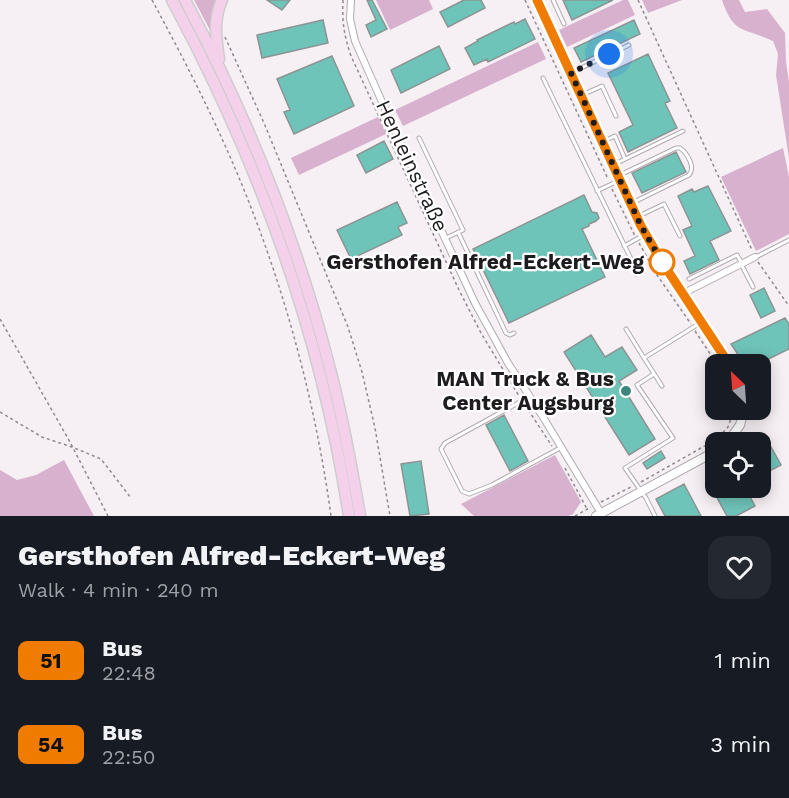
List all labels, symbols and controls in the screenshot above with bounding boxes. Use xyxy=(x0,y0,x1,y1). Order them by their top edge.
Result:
your location xyxy=(594,39,624,69)
street label: Henleinstraße xyxy=(371,96,454,236)
place label: Gersthofen Alfred-Eckert-Weg xyxy=(326,249,644,274)
marker: Gersthofen Alfred-Eckert-Weg xyxy=(649,249,675,275)
north arrow xyxy=(705,354,771,420)
map controls xyxy=(705,354,771,498)
place label: MAN Truck & Bus Center Augsburg xyxy=(436,366,614,415)
marker: MAN Truck & Bus Center Augsburg xyxy=(619,384,633,398)
button: locate xyxy=(705,432,771,498)
button: heart xyxy=(708,536,771,599)
text: Gersthofen Alfred-Eckert-Weg xyxy=(18,539,445,572)
text: Walk · 4 min · 240 m xyxy=(18,578,218,602)
text: Bus xyxy=(102,636,142,661)
text: 51 xyxy=(40,648,62,673)
text: 1 min xyxy=(714,648,771,673)
text: 22:48 xyxy=(102,661,156,685)
text: Bus xyxy=(102,720,142,745)
text: 54 xyxy=(38,732,64,757)
text: 3 min xyxy=(710,732,771,757)
text: 22:50 xyxy=(102,745,155,769)

